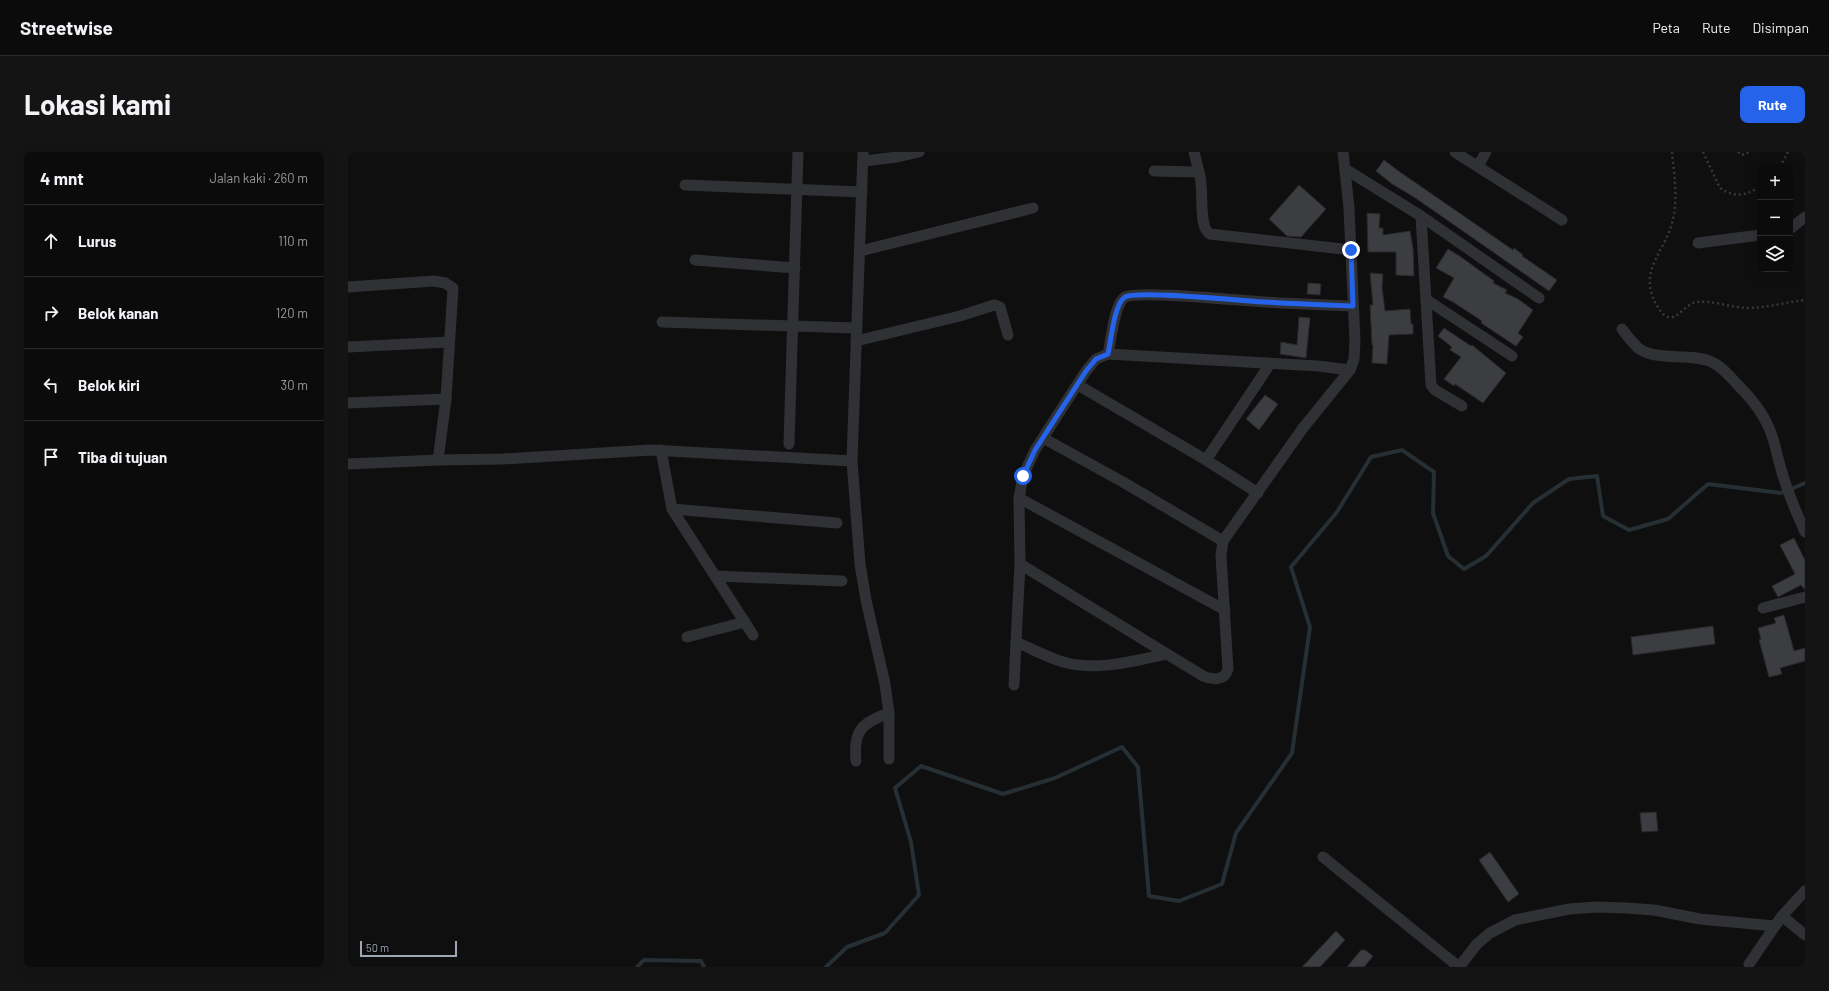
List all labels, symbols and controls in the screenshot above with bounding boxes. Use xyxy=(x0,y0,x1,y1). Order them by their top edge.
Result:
text: Streetwise xyxy=(20,16,113,39)
text: Peta xyxy=(1652,19,1680,36)
text: Rute xyxy=(1702,19,1730,36)
text: Disimpan xyxy=(1752,19,1809,36)
button: Rute xyxy=(1740,86,1805,123)
text: Lokasi kami xyxy=(24,87,171,121)
map controls xyxy=(1757,164,1793,272)
button: + xyxy=(1757,164,1793,200)
text: 4 mnt xyxy=(40,168,84,188)
text: Jalan kaki · 260 m xyxy=(209,170,308,186)
button: − xyxy=(1757,200,1793,236)
icon: ahead xyxy=(40,230,62,252)
text: Lurus xyxy=(78,232,116,250)
text: 110 m xyxy=(278,233,308,249)
button: layers xyxy=(1757,236,1793,272)
route end xyxy=(1342,241,1360,259)
icon: right xyxy=(40,302,62,324)
text: Belok kanan xyxy=(78,304,158,322)
text: 120 m xyxy=(276,305,308,321)
icon: left xyxy=(40,374,62,396)
text: Belok kiri xyxy=(78,376,140,394)
text: 30 m xyxy=(281,377,308,393)
icon: arrive xyxy=(40,446,62,468)
text: Tiba di tujuan xyxy=(78,448,167,466)
route start xyxy=(1014,467,1032,485)
scale bar xyxy=(360,939,457,958)
text: 50 m xyxy=(366,941,389,954)

